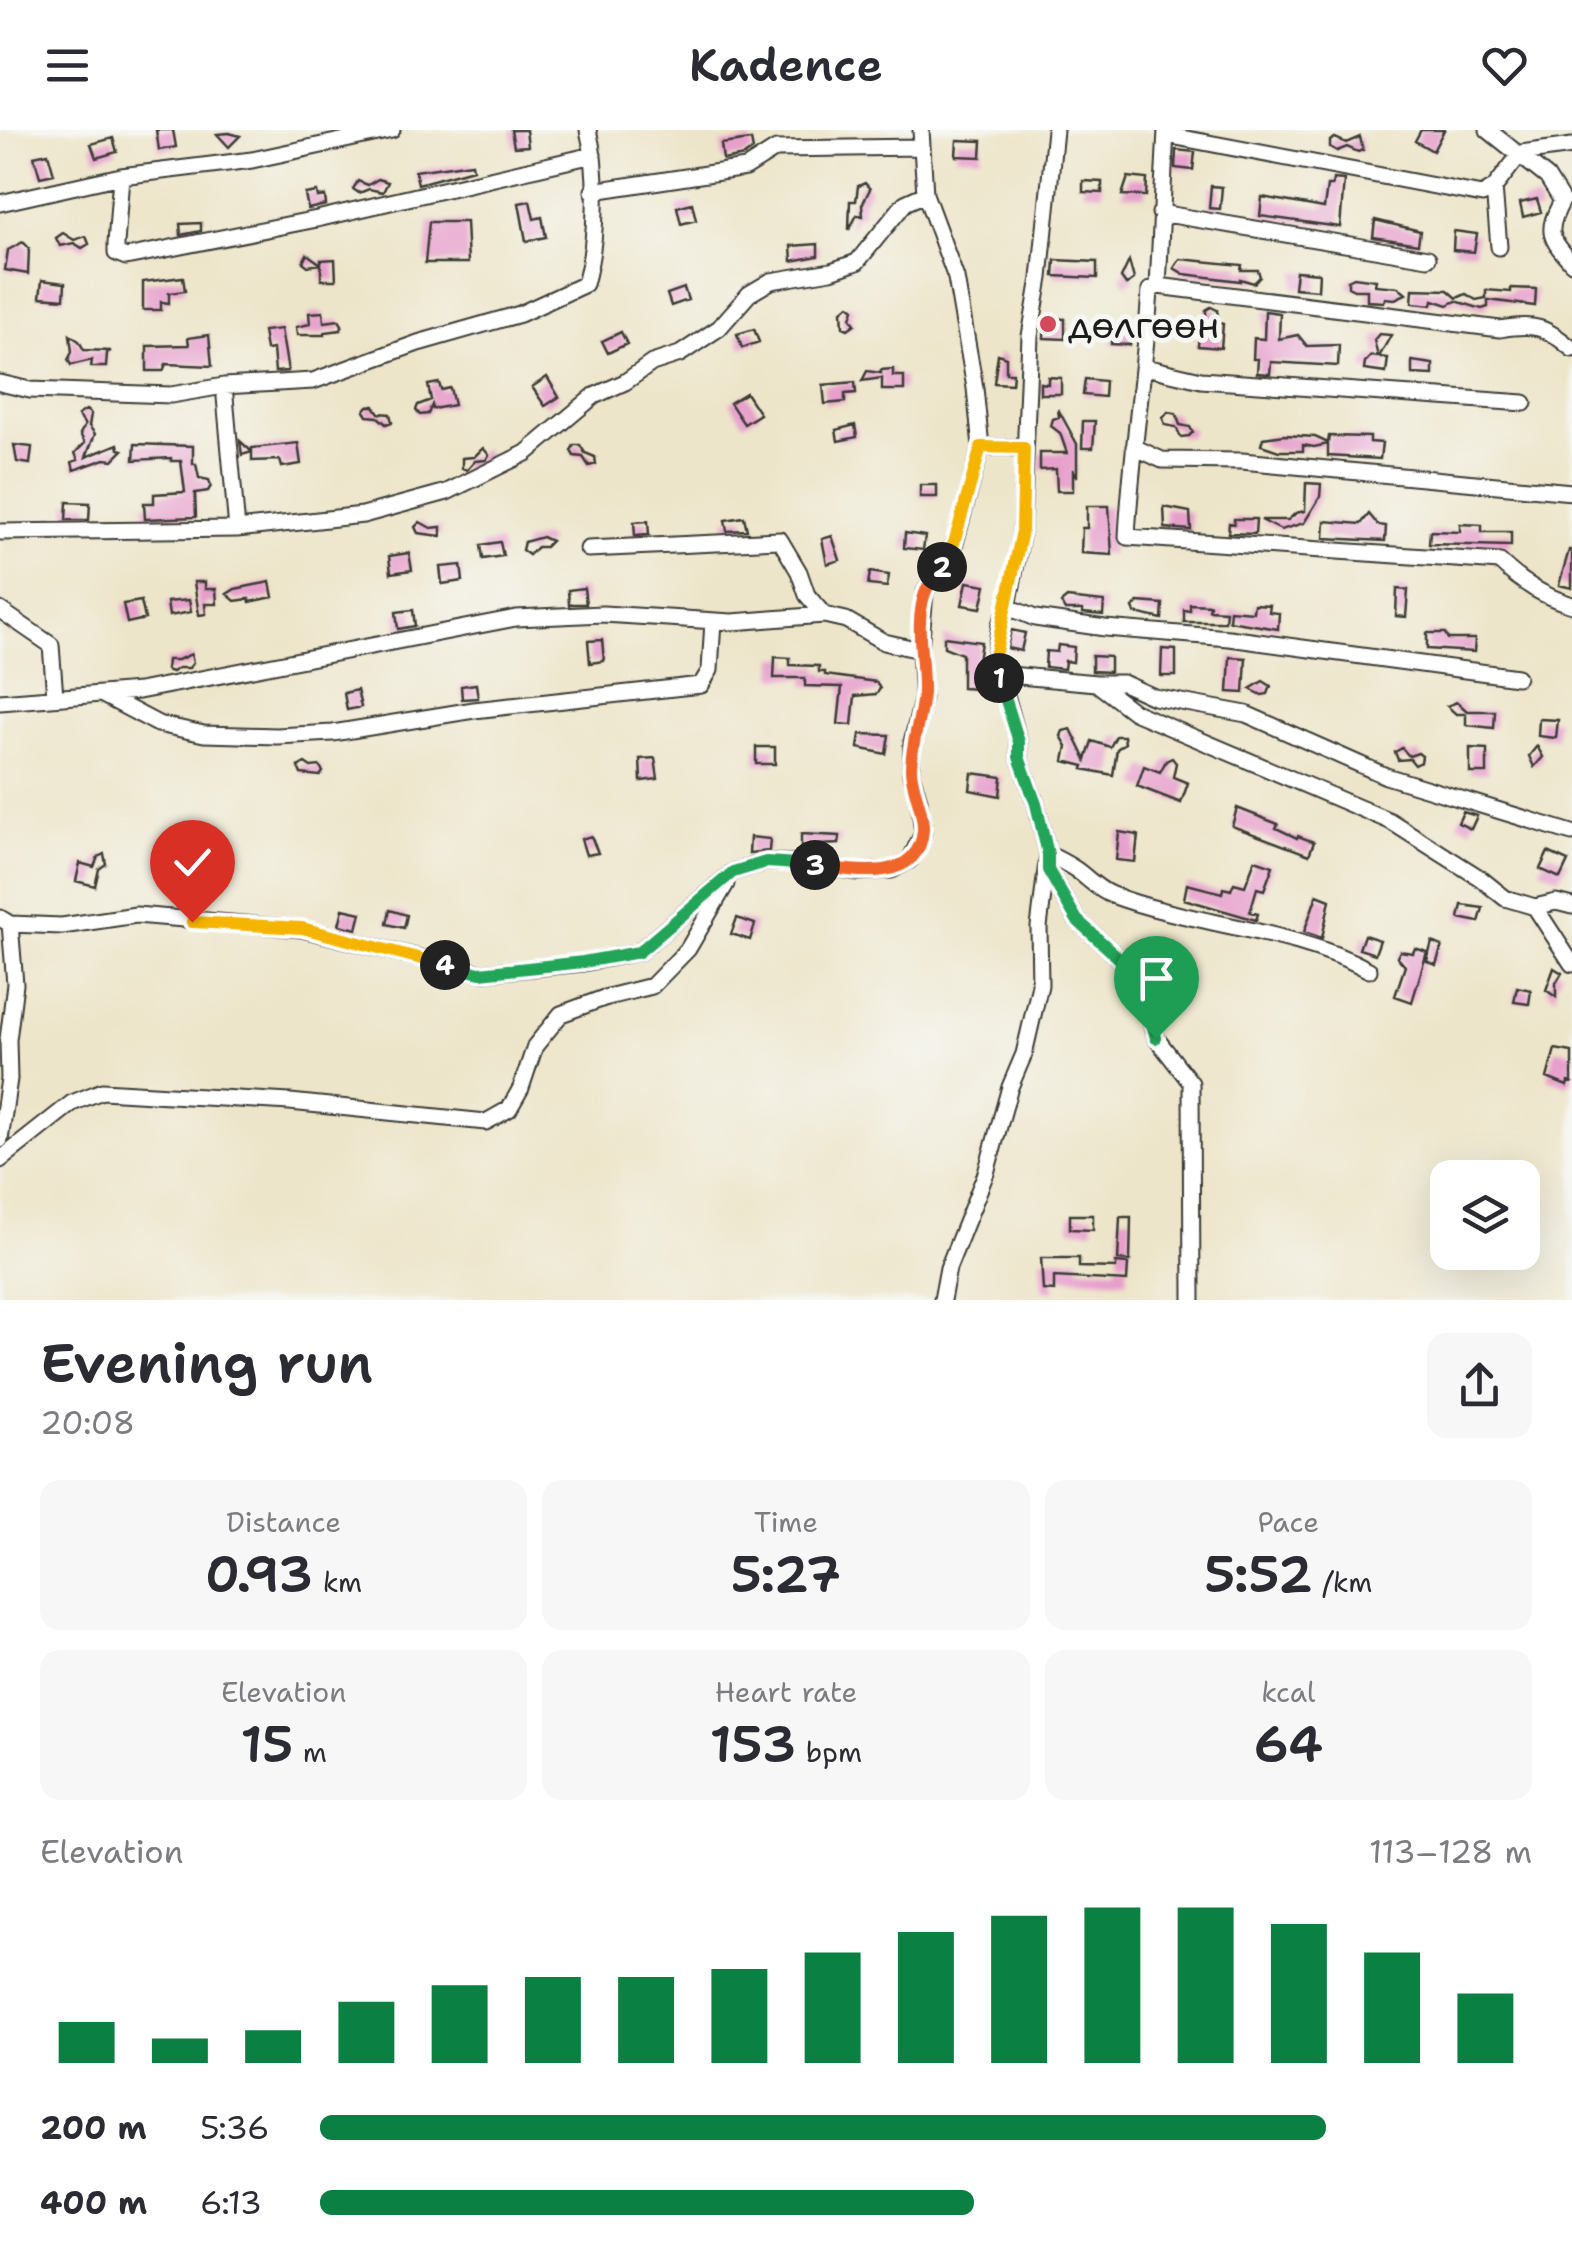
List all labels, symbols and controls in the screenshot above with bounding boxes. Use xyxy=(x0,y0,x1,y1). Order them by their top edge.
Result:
text: Kadence xyxy=(689,35,883,95)
icon: menu xyxy=(40,38,95,93)
icon: heart xyxy=(1477,38,1532,93)
place label: дөлгөөн xyxy=(1068,299,1219,350)
marker: дөлгөөн xyxy=(1037,313,1059,335)
pin: 2 xyxy=(917,542,967,592)
text: 2 xyxy=(932,548,952,586)
pin: 1 xyxy=(974,653,1024,703)
text: 1 xyxy=(993,659,1005,697)
pin xyxy=(150,820,235,923)
icon: check xyxy=(165,835,220,890)
pin: 3 xyxy=(790,840,840,890)
text: 3 xyxy=(805,846,825,884)
pin xyxy=(1114,936,1199,1039)
pin: 4 xyxy=(420,940,470,990)
text: 4 xyxy=(435,946,455,984)
icon: arrive xyxy=(1129,951,1184,1006)
map controls xyxy=(1430,1160,1540,1270)
button: layers xyxy=(1430,1160,1540,1270)
text: Evening run xyxy=(40,1326,373,1400)
button: share xyxy=(1427,1333,1532,1438)
text: 20:08 xyxy=(40,1401,135,1444)
text: Distance xyxy=(226,1503,341,1541)
text: Time xyxy=(754,1503,818,1541)
text: Pace xyxy=(1258,1503,1319,1541)
text: 0.93 xyxy=(205,1541,313,1608)
text: 5:27 xyxy=(731,1541,841,1608)
text: 5:52 xyxy=(1204,1541,1313,1608)
text: km xyxy=(313,1563,362,1601)
text: /km xyxy=(1313,1563,1372,1601)
text: Elevation xyxy=(221,1673,346,1711)
text: Heart rate xyxy=(715,1673,857,1711)
text: kcal xyxy=(1261,1673,1316,1711)
text: 15 xyxy=(240,1711,293,1778)
text: 153 xyxy=(710,1711,796,1778)
text: 64 xyxy=(1254,1711,1323,1778)
text: m xyxy=(293,1733,327,1771)
text: bpm xyxy=(796,1733,862,1771)
text: Elevation xyxy=(40,1830,183,1873)
text: 113–128 m xyxy=(1369,1830,1532,1873)
text: 200 m xyxy=(40,2106,147,2149)
text: 5:36 xyxy=(200,2106,269,2149)
text: 400 m xyxy=(40,2181,147,2224)
text: 6:13 xyxy=(200,2181,262,2224)

